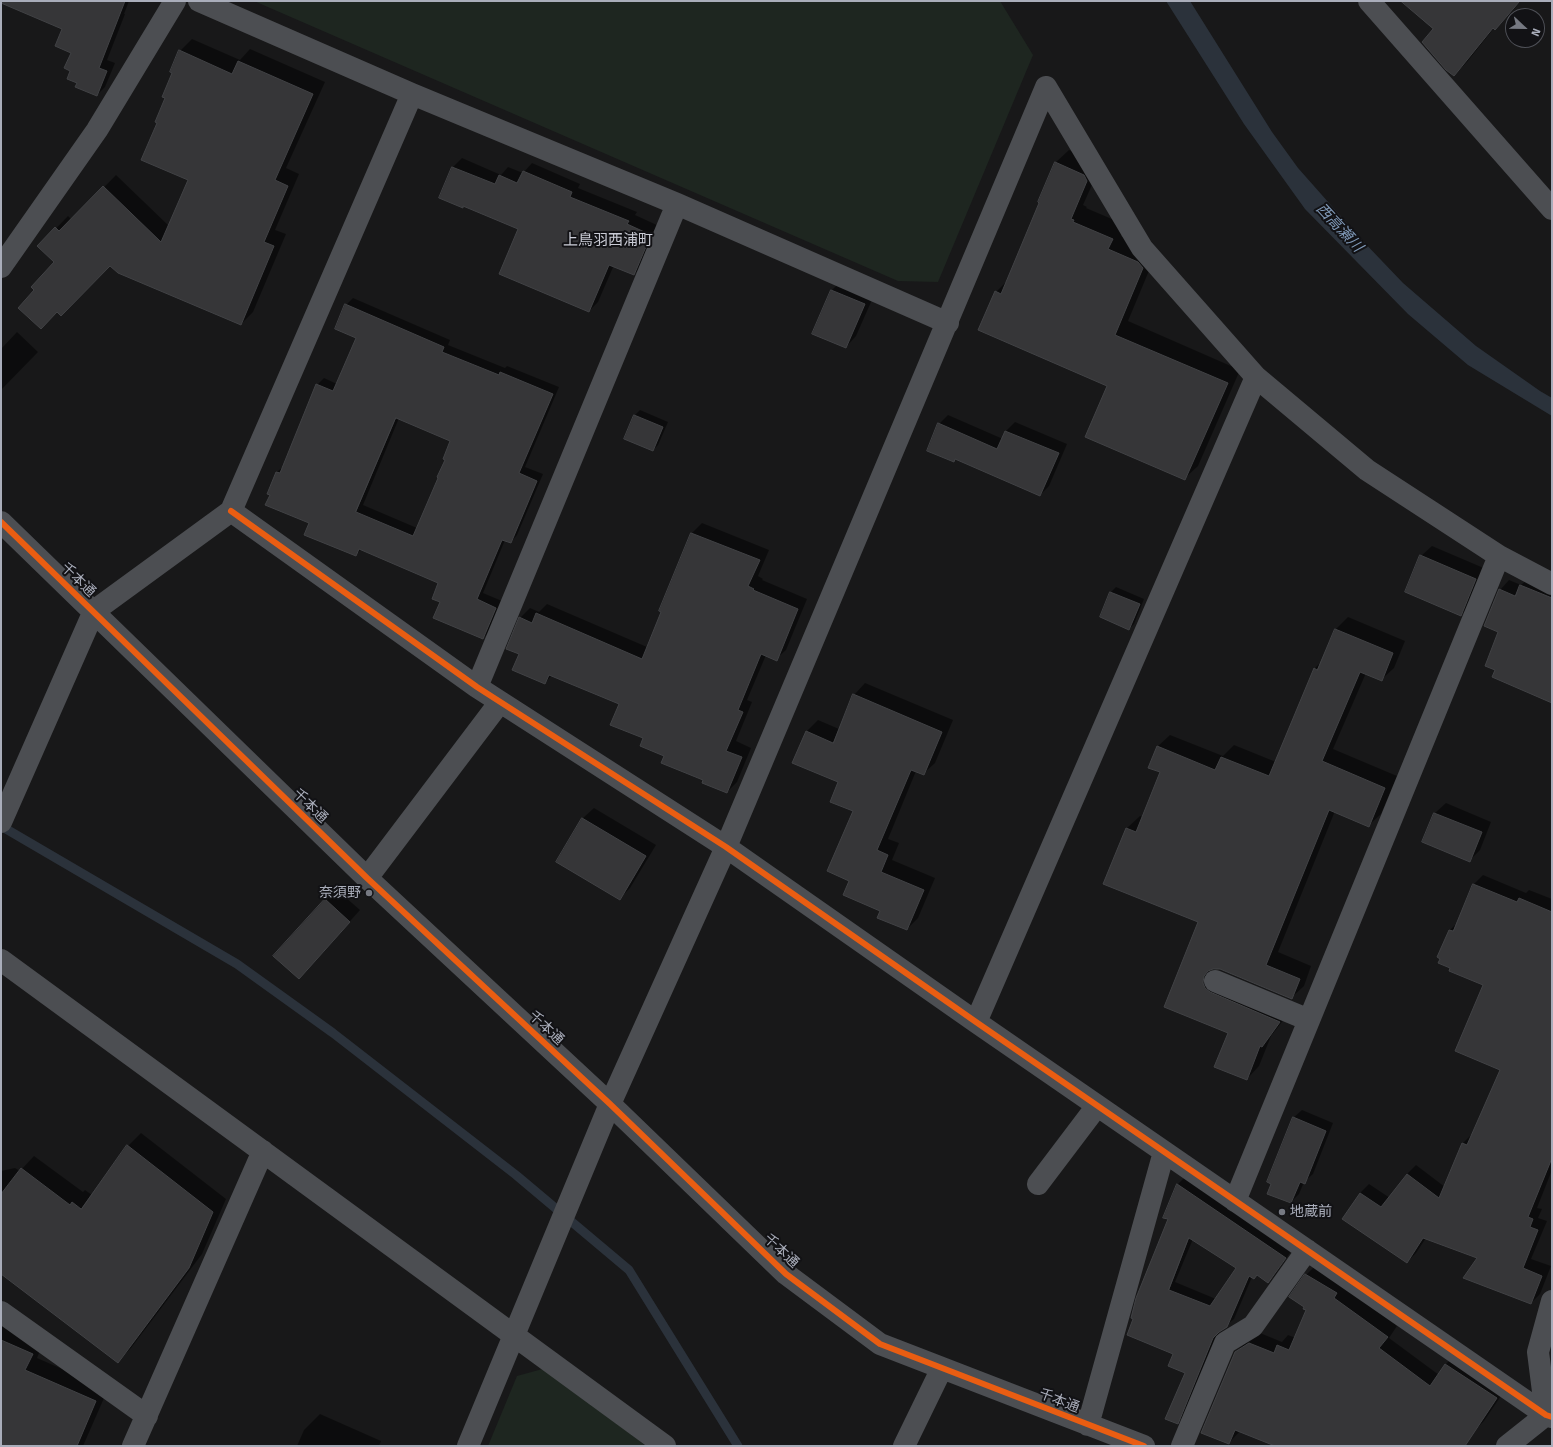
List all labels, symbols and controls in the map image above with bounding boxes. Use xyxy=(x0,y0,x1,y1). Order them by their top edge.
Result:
north arrow xyxy=(1505,8,1545,48)
text: N xyxy=(1528,26,1543,38)
water label: 西高瀬川 xyxy=(1312,200,1366,256)
district label: 上鳥羽西浦町 xyxy=(563,232,653,250)
street label: 千本通 xyxy=(57,559,99,601)
street label: 千本通 xyxy=(289,785,331,827)
place label: 奈須野 xyxy=(319,885,361,901)
marker: 奈須野 xyxy=(364,888,374,898)
street label: 千本通 xyxy=(525,1008,567,1048)
place label: 地蔵前 xyxy=(1290,1204,1332,1220)
marker: 地蔵前 xyxy=(1277,1207,1287,1217)
street label: 千本通 xyxy=(760,1231,802,1271)
street label: 千本通 xyxy=(1036,1386,1082,1416)

